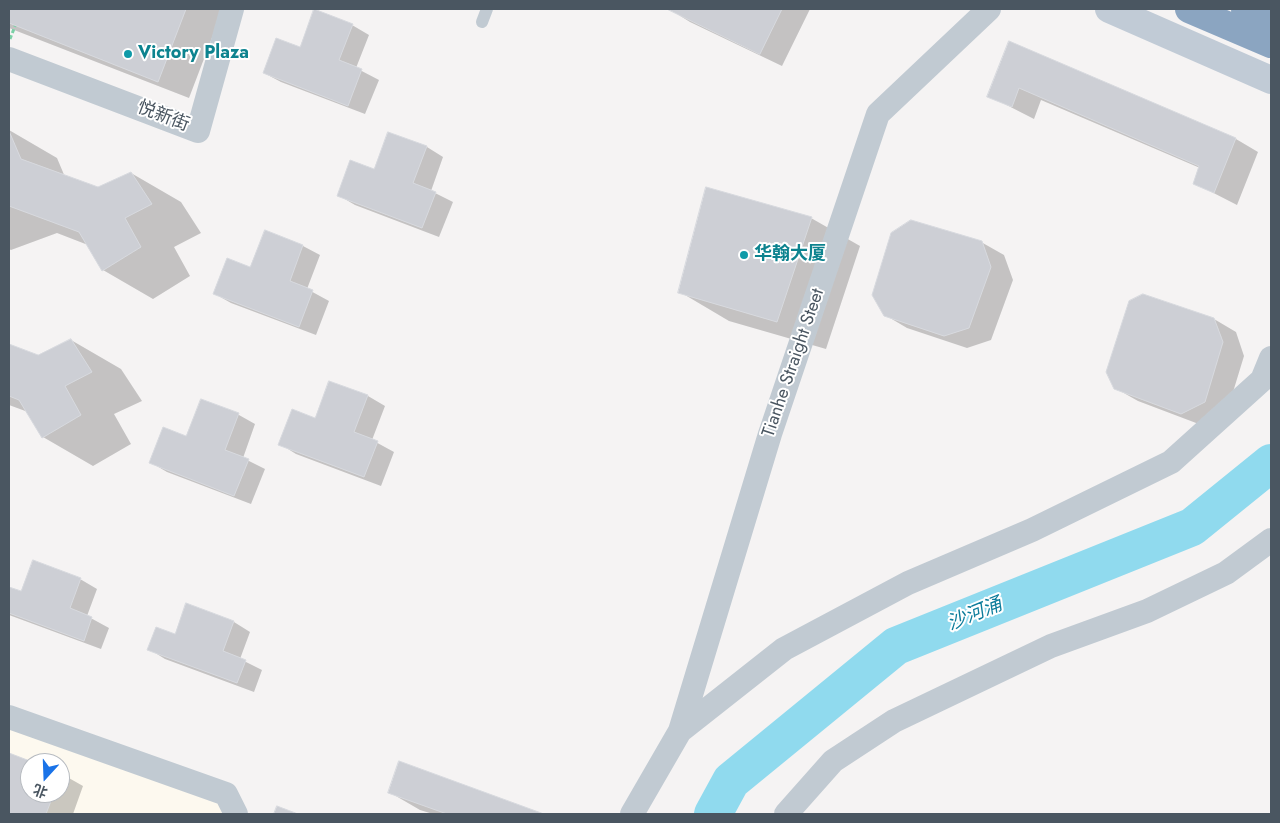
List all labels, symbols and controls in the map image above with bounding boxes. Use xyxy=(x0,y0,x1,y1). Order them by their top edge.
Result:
place label: Victory Plaza xyxy=(138,43,249,65)
marker: Victory Plaza xyxy=(122,48,134,60)
street label: 悦新街 xyxy=(134,97,192,137)
place label: 华翰大厦 xyxy=(754,244,826,266)
marker: 华翰大厦 xyxy=(738,249,750,261)
street label: Tianhe Straight Steet xyxy=(758,286,830,440)
water label: 沙河涌 xyxy=(944,594,1006,636)
north arrow xyxy=(20,753,70,803)
text: 北 xyxy=(30,779,50,803)

